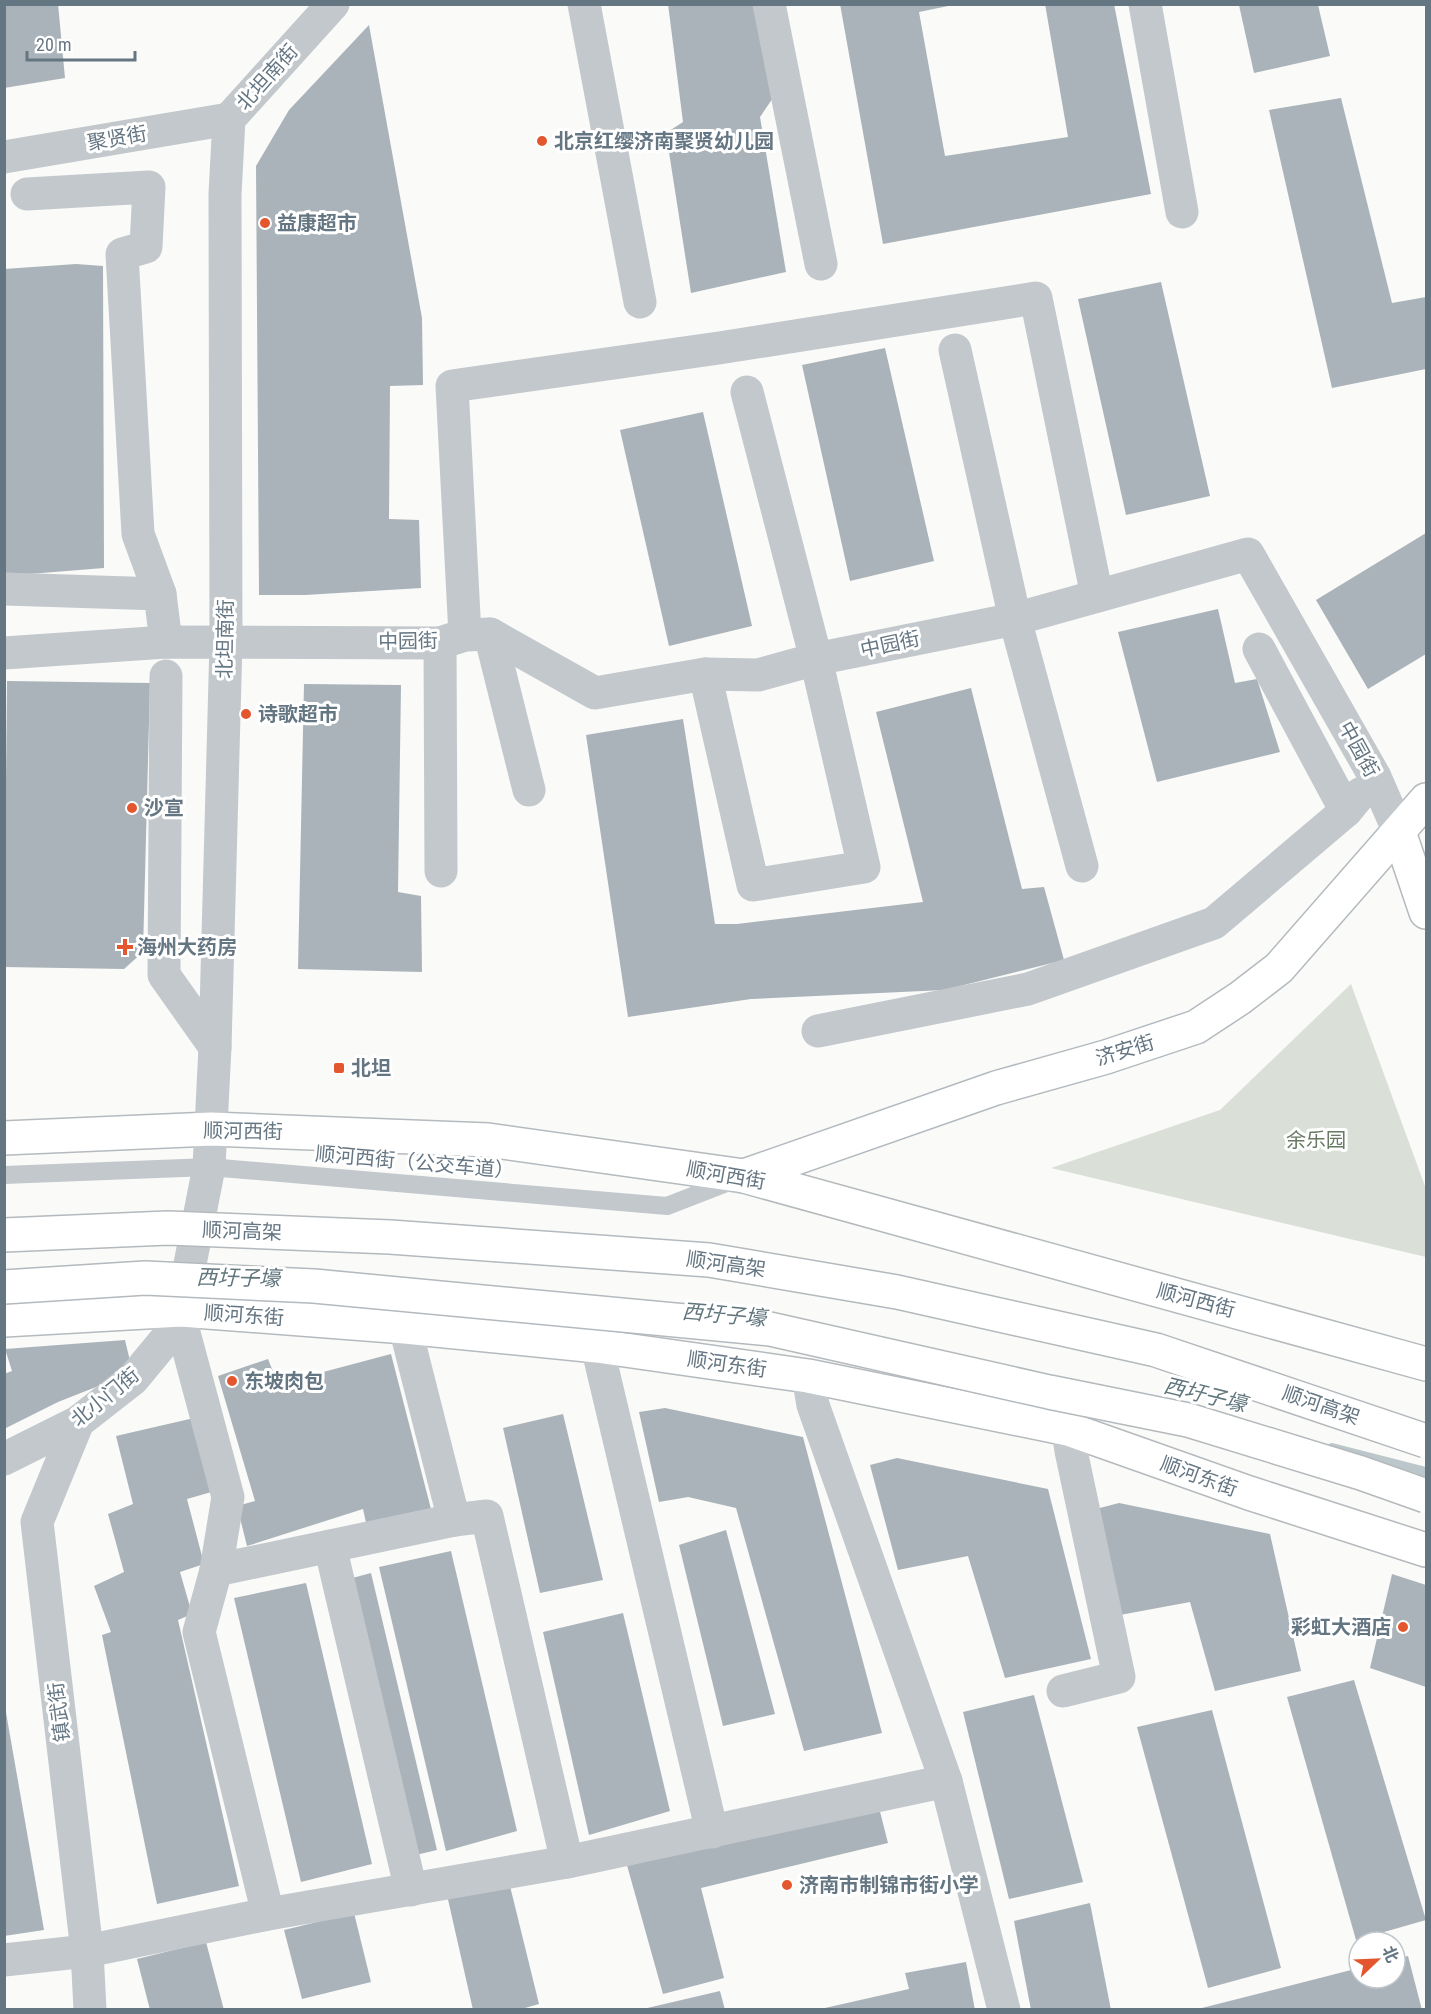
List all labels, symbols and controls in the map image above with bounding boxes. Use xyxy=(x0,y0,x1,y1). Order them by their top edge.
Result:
scale bar xyxy=(27,24,135,62)
text: 20 m xyxy=(36,34,71,55)
street label: 北坦南街 xyxy=(231,39,303,115)
street label: 聚贤街 xyxy=(85,121,149,155)
place label: 北京红缨济南聚贤幼儿园 xyxy=(554,129,774,153)
marker: 北京红缨济南聚贤幼儿园 xyxy=(535,134,549,148)
place label: 益康超市 xyxy=(277,211,357,235)
marker: 益康超市 xyxy=(258,216,272,230)
street label: 北坦南街 xyxy=(212,599,238,679)
street label: 中园街 xyxy=(858,626,922,662)
street label: 中园街 xyxy=(378,628,438,654)
place label: 诗歌超市 xyxy=(258,702,338,726)
marker: 诗歌超市 xyxy=(239,707,253,721)
street label: 中园街 xyxy=(1334,717,1384,781)
place label: 沙宣 xyxy=(144,796,184,820)
marker: 沙宣 xyxy=(125,801,139,815)
place label: 海州大药房 xyxy=(137,935,237,959)
marker: 海州大药房 xyxy=(118,940,132,954)
street label: 济安街 xyxy=(1093,1030,1157,1070)
place label: 北坦 xyxy=(351,1056,391,1080)
marker: 北坦 xyxy=(332,1061,346,1075)
street label: 顺河西街 xyxy=(203,1118,283,1144)
park label: 余乐园 xyxy=(1286,1128,1346,1152)
street label: 顺河西街（公交车道） xyxy=(314,1141,516,1183)
street label: 顺河西街 xyxy=(685,1156,767,1194)
street label: 顺河高架 xyxy=(202,1218,282,1244)
street label: 顺河高架 xyxy=(685,1247,767,1281)
water label: 西圩子壕 xyxy=(196,1265,284,1291)
street label: 顺河西街 xyxy=(1154,1278,1238,1322)
water label: 西圩子壕 xyxy=(681,1299,771,1331)
street label: 顺河东街 xyxy=(203,1300,285,1330)
street label: 顺河东街 xyxy=(686,1347,768,1381)
street label: 北小门街 xyxy=(66,1363,144,1431)
place label: 东坡肉包 xyxy=(244,1369,324,1393)
water label: 西圩子壕 xyxy=(1161,1373,1253,1418)
marker: 东坡肉包 xyxy=(225,1374,239,1388)
street label: 顺河高架 xyxy=(1279,1381,1363,1429)
street label: 顺河东街 xyxy=(1157,1451,1241,1501)
place label: 彩虹大酒店 xyxy=(1291,1615,1391,1639)
marker: 彩虹大酒店 xyxy=(1396,1620,1410,1634)
street label: 镇武街 xyxy=(43,1681,75,1743)
place label: 济南市制锦市街小学 xyxy=(799,1873,979,1897)
marker: 济南市制锦市街小学 xyxy=(780,1878,794,1892)
north arrow xyxy=(1347,1930,1407,1990)
text: 北 xyxy=(1378,1943,1402,1965)

